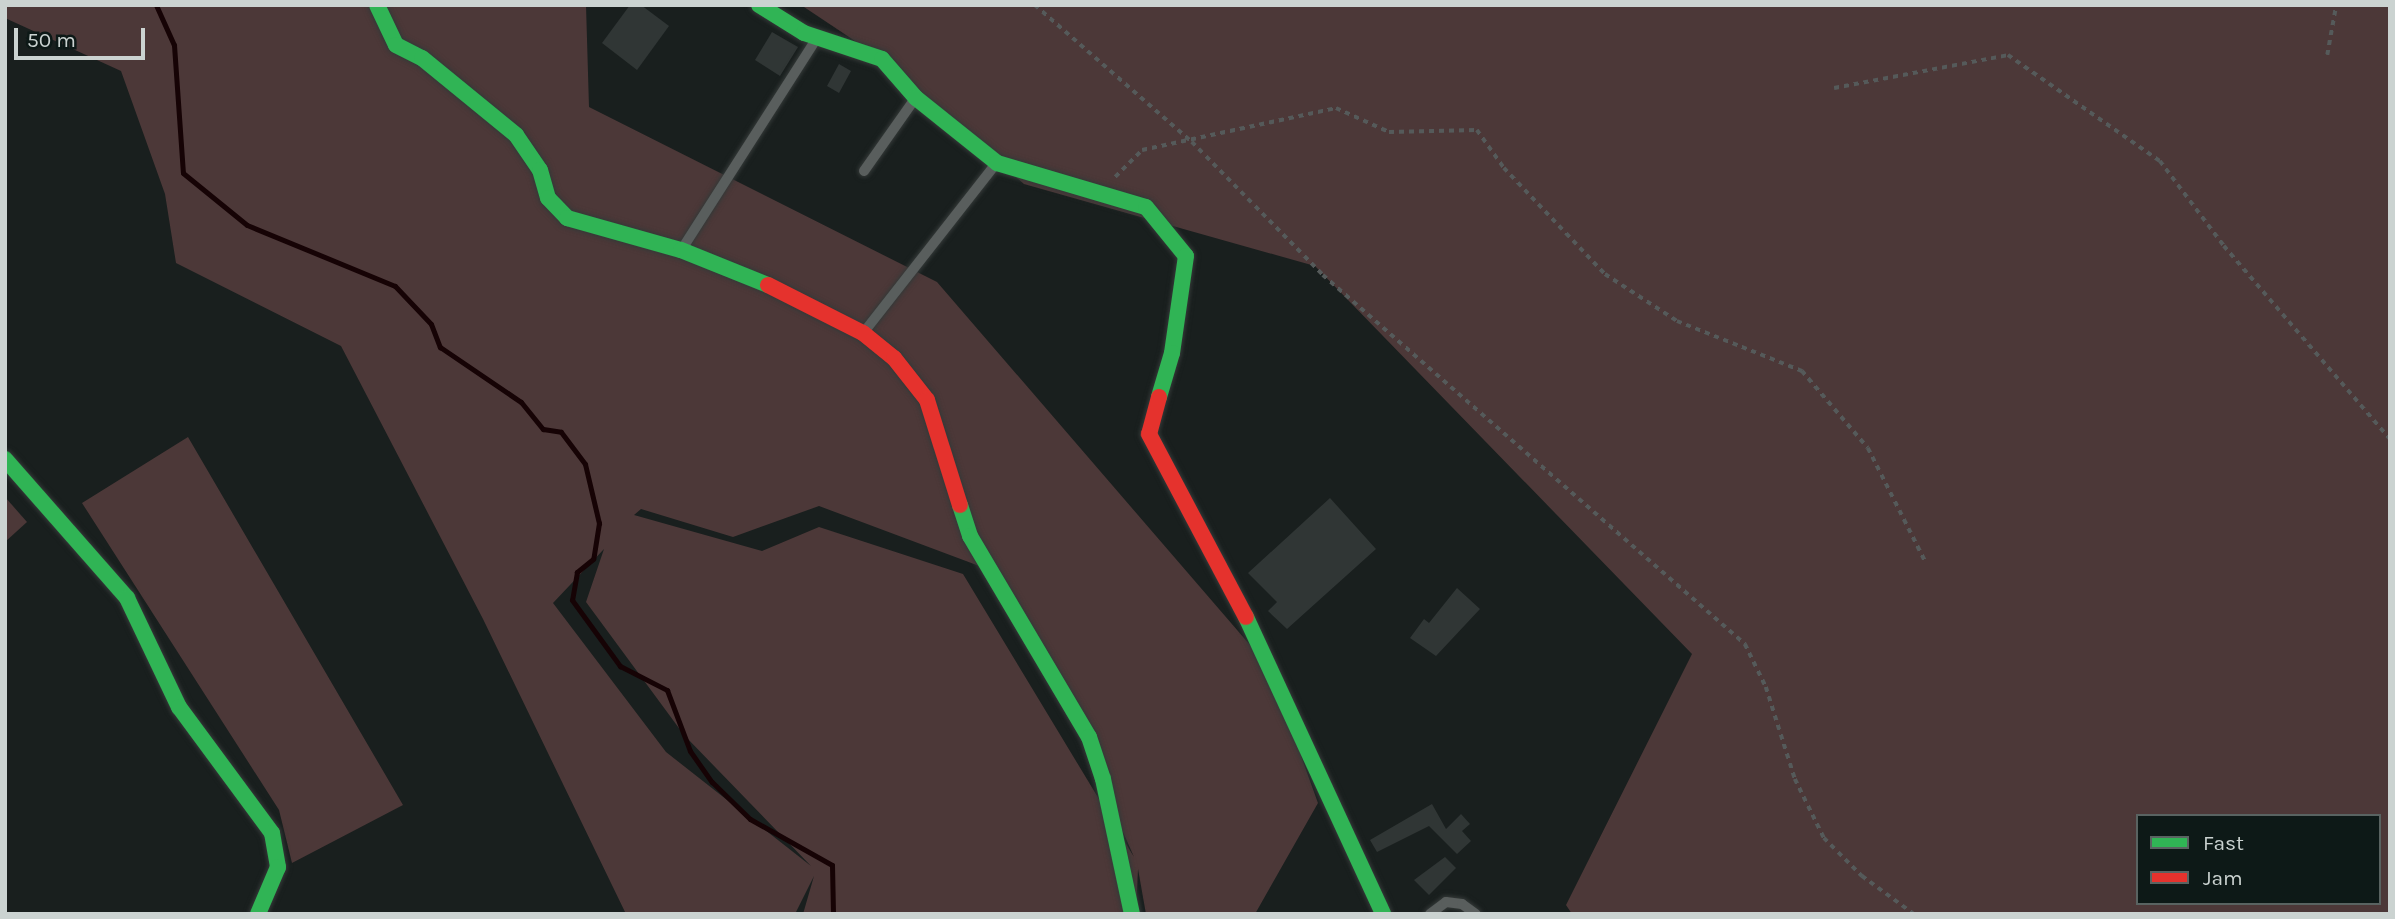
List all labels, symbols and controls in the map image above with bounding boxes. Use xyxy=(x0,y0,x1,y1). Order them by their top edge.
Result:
scale bar xyxy=(18,14,149,58)
text: 50 m xyxy=(27,28,76,52)
legend xyxy=(2136,814,2381,905)
text: Fast xyxy=(2203,831,2244,855)
text: Jam xyxy=(2203,866,2243,890)

